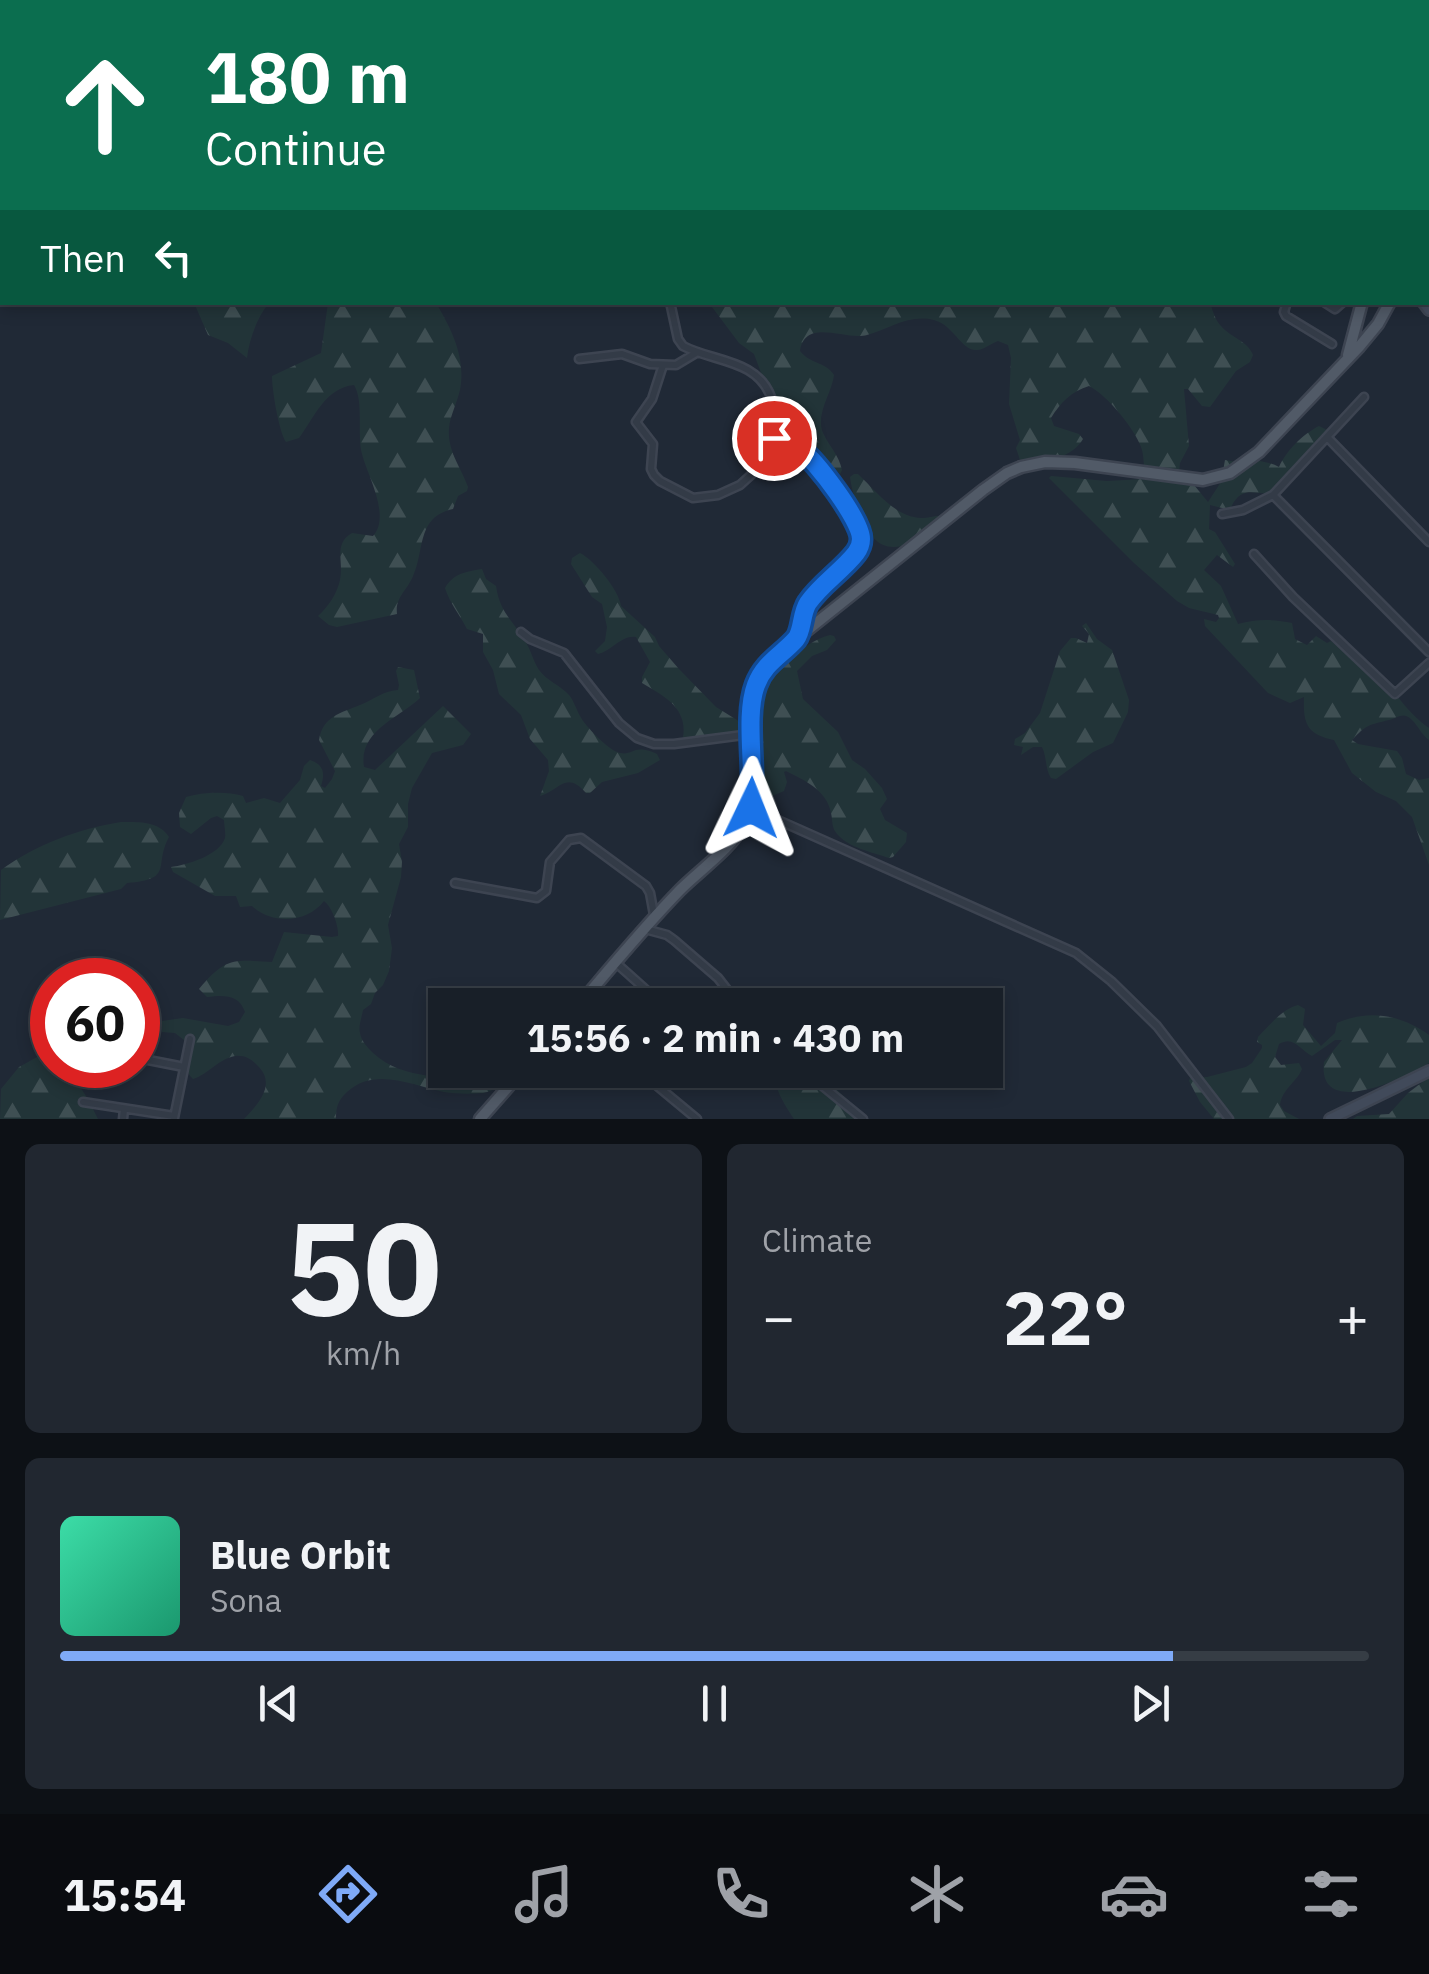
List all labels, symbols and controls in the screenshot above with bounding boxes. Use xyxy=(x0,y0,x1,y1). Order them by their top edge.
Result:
text: 180 m xyxy=(205,31,410,122)
icon: ahead xyxy=(40,40,170,170)
text: Continue xyxy=(205,119,387,177)
icon: left xyxy=(146,230,201,285)
text: Then xyxy=(40,233,126,282)
pin xyxy=(732,396,817,481)
icon: arrive xyxy=(747,411,802,466)
position arrow xyxy=(699,756,803,860)
speed limit sign: 60 xyxy=(30,958,160,1088)
text: 15:56 · 2 min · 430 m xyxy=(527,1013,904,1062)
text: 50 xyxy=(285,1182,442,1351)
text: Climate xyxy=(762,1219,872,1261)
text: 22° xyxy=(1003,1268,1128,1366)
text: − xyxy=(762,1281,795,1352)
text: + xyxy=(1336,1281,1369,1352)
text: km/h xyxy=(326,1332,401,1374)
text: Blue Orbit xyxy=(210,1530,391,1579)
text: Sona xyxy=(210,1579,282,1621)
icon: previous xyxy=(251,1676,306,1731)
icon: pause xyxy=(687,1676,742,1731)
icon: next xyxy=(1123,1676,1178,1731)
icon: directions xyxy=(313,1859,383,1929)
icon: music xyxy=(509,1859,579,1929)
icon: phone xyxy=(706,1859,776,1929)
icon: climate xyxy=(902,1859,972,1929)
icon: car xyxy=(1099,1859,1169,1929)
icon: filters xyxy=(1296,1859,1366,1929)
text: 15:54 xyxy=(63,1865,186,1923)

